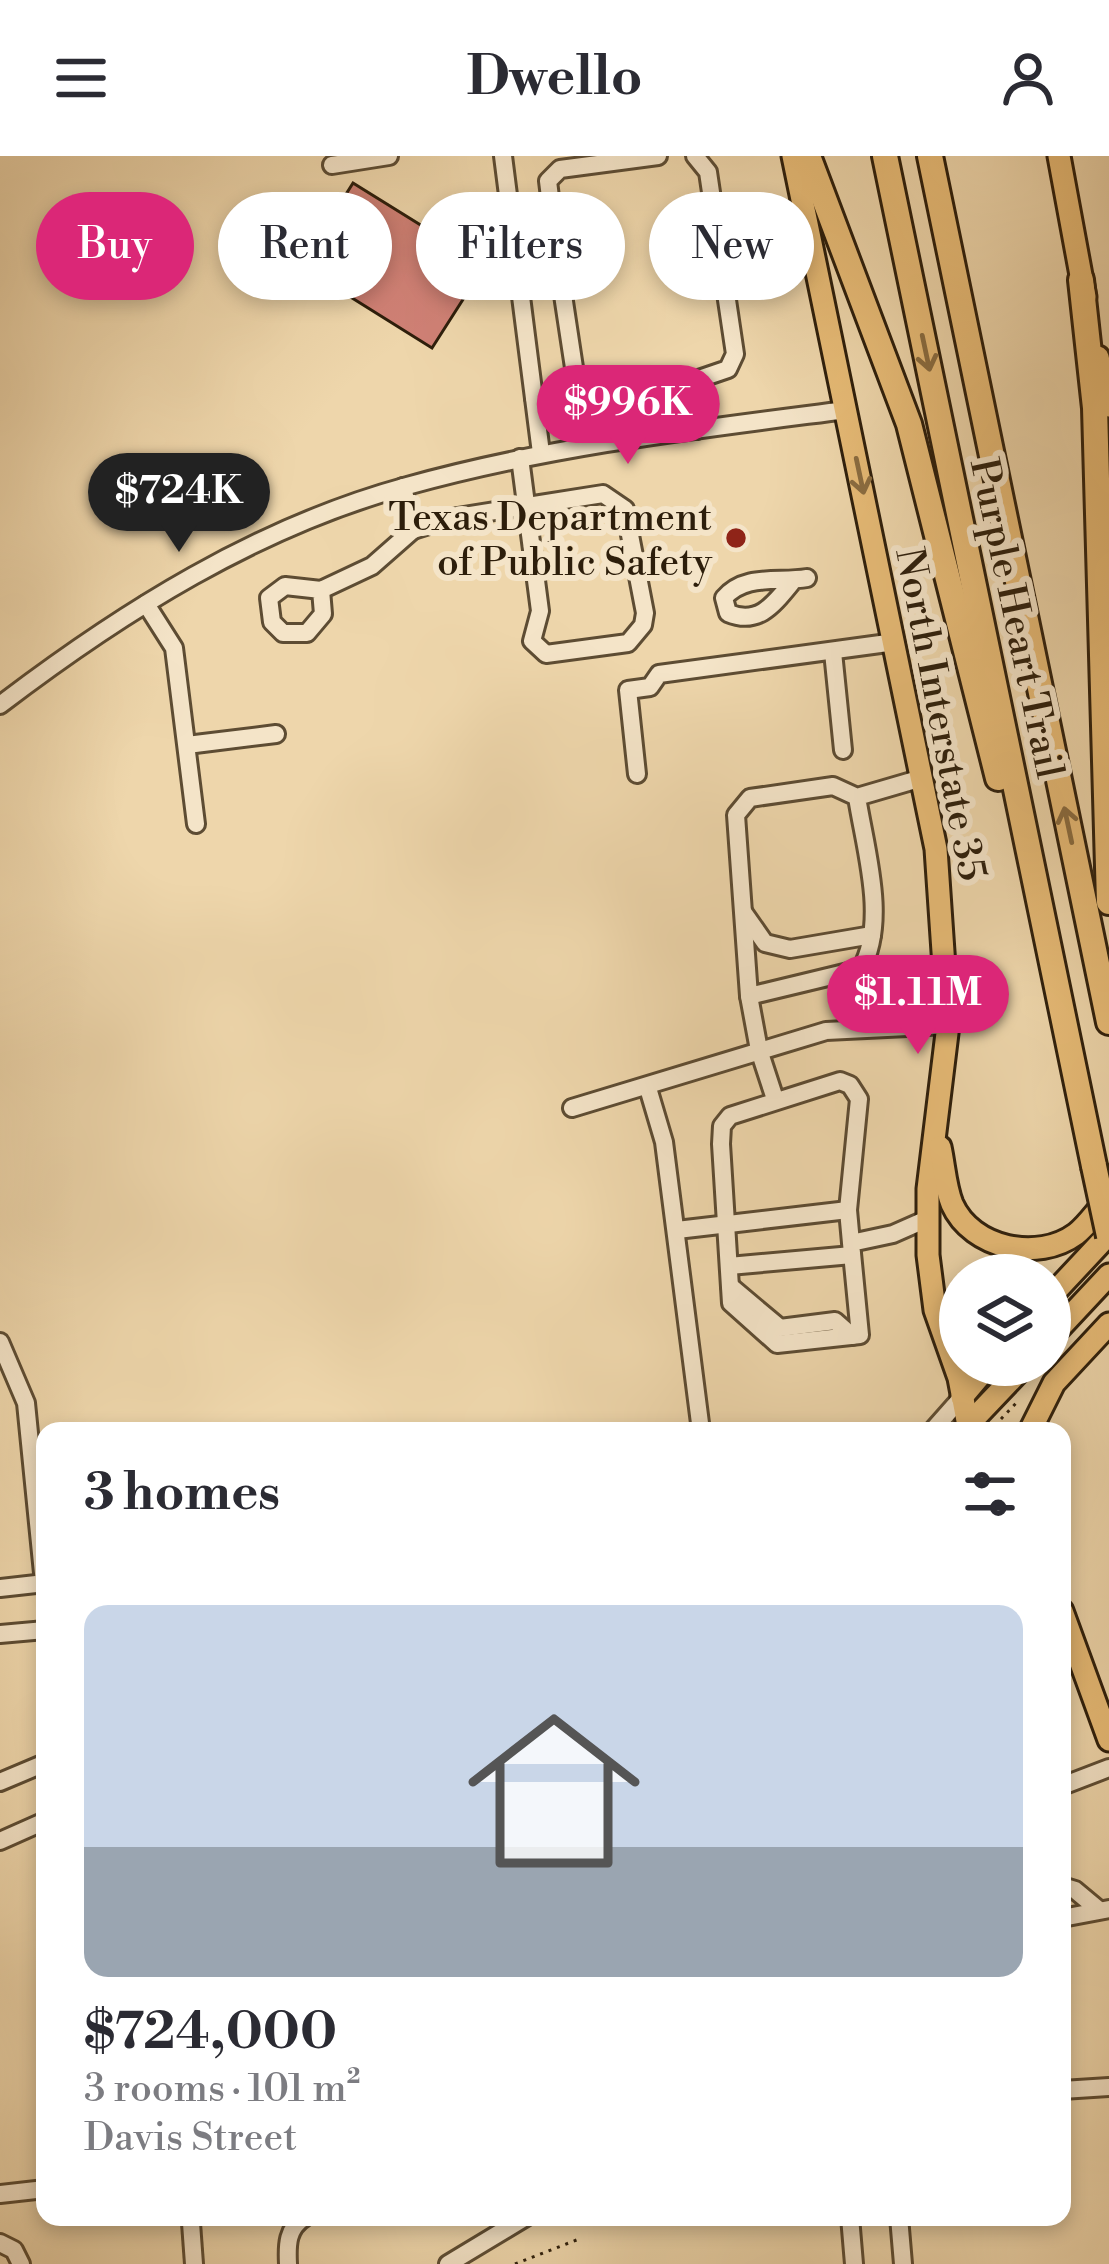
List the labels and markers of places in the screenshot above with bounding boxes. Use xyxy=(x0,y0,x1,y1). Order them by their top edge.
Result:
pin: $996K xyxy=(544,365,712,467)
pin: $724K xyxy=(95,453,263,555)
place label: Texas Department of Public Safety xyxy=(388,494,713,588)
marker: Texas Department of Public Safety xyxy=(723,525,749,551)
pin: $1.11M xyxy=(820,955,1016,1057)

